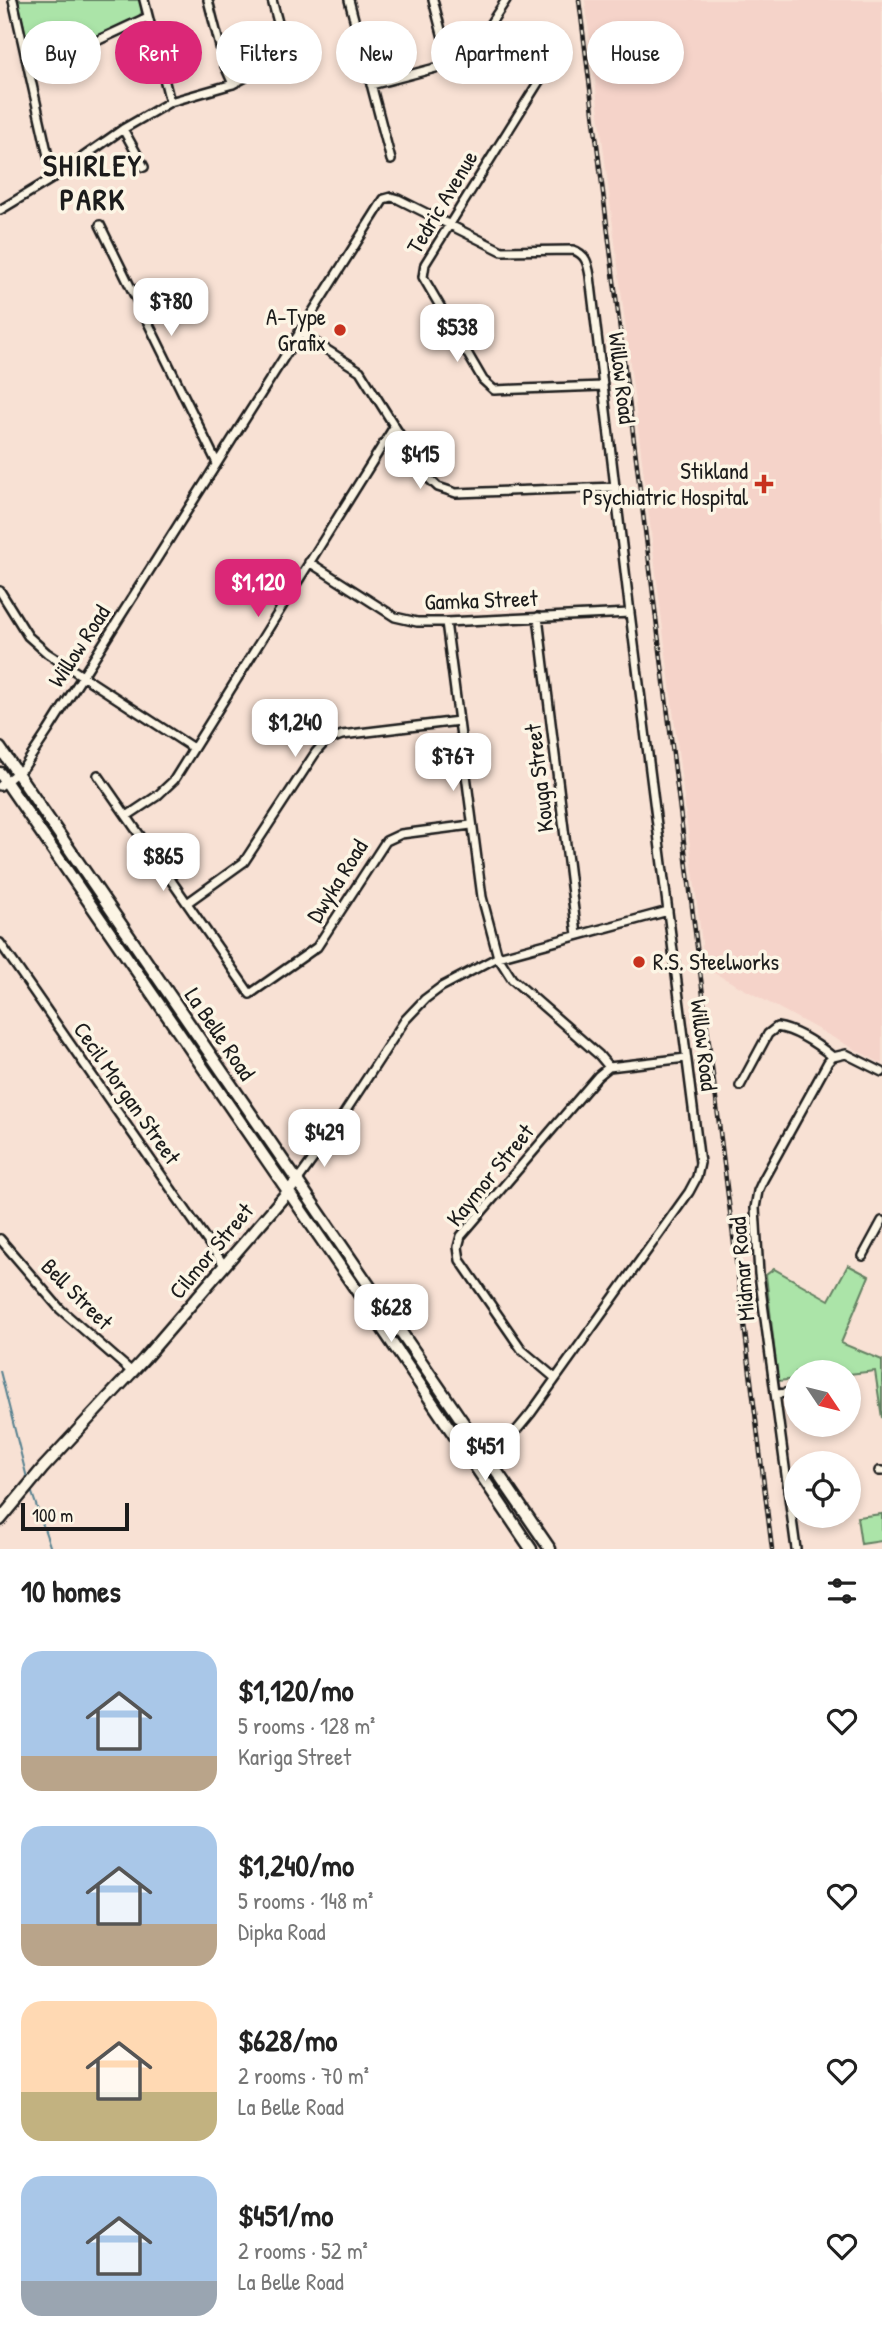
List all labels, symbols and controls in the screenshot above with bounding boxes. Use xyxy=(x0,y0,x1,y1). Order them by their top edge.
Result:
chip: Buy xyxy=(21,21,101,84)
chip: Rent xyxy=(115,21,202,84)
chip: Filters xyxy=(216,21,322,84)
chip: New xyxy=(336,21,417,84)
chip: Apartment xyxy=(431,21,573,84)
chip: House xyxy=(587,21,684,84)
street label: Tedric Avenue xyxy=(399,144,485,259)
district label: SHIRLEY PARK xyxy=(43,145,143,219)
pin: $780 xyxy=(130,278,212,338)
text: $780 xyxy=(149,285,193,316)
place label: A-Type Grafix xyxy=(266,301,326,358)
pin: $538 xyxy=(416,304,498,364)
text: $538 xyxy=(436,311,478,342)
marker: A-Type Grafix xyxy=(332,322,348,338)
street label: Willow Road xyxy=(601,330,643,426)
pin: $415 xyxy=(379,432,461,491)
text: $415 xyxy=(401,438,439,469)
place label: Stikland Psychiatric Hospital xyxy=(583,455,749,512)
marker: Stikland Psychiatric Hospital xyxy=(754,474,774,494)
pin: $1,120 xyxy=(201,560,315,619)
text: $1,120 xyxy=(231,566,285,597)
street label: Gamka Street xyxy=(424,582,539,617)
street label: Willow Road xyxy=(40,599,117,693)
pin: $1,240 xyxy=(238,700,352,759)
text: $1,240 xyxy=(268,706,322,737)
street label: Kouga Street xyxy=(516,721,561,834)
pin: $767 xyxy=(412,734,494,793)
text: $767 xyxy=(431,740,475,771)
street label: Dwyka Road xyxy=(299,833,374,928)
pin: $865 xyxy=(122,834,204,893)
text: $865 xyxy=(143,840,183,871)
place label: R.S. Steelworks xyxy=(653,946,779,977)
marker: R.S. Steelworks xyxy=(631,954,647,970)
street label: La Belle Road xyxy=(178,981,263,1086)
street label: Willow Road xyxy=(683,997,725,1093)
street label: Cecil Morgan Street xyxy=(67,1015,189,1171)
pin: $429 xyxy=(283,1110,365,1169)
text: $429 xyxy=(304,1116,344,1147)
street label: Kaymor Street xyxy=(439,1116,541,1232)
street label: Cilmor Street xyxy=(161,1195,261,1305)
street label: Midmar Road xyxy=(722,1216,761,1322)
street label: Bell Street xyxy=(35,1251,121,1337)
pin: $628 xyxy=(350,1284,432,1344)
text: $628 xyxy=(370,1291,412,1322)
north arrow xyxy=(784,1360,861,1437)
map controls xyxy=(784,1360,861,1528)
pin: $451 xyxy=(444,1424,526,1483)
text: $451 xyxy=(466,1430,504,1461)
button: locate xyxy=(784,1451,861,1528)
scale bar xyxy=(21,1500,130,1532)
text: 100 m xyxy=(32,1502,73,1528)
text: 10 homes xyxy=(21,1571,121,1611)
icon: filters xyxy=(823,1572,861,1610)
text: $1,120/mo xyxy=(238,1670,354,1710)
icon: home xyxy=(77,1679,161,1763)
icon: heart xyxy=(823,1702,861,1740)
text: 5 rooms · 128 m² xyxy=(238,1710,375,1741)
text: Kariga Street xyxy=(238,1741,351,1772)
text: $1,240/mo xyxy=(238,1845,354,1885)
icon: home xyxy=(77,1854,161,1938)
icon: heart xyxy=(823,1877,861,1915)
text: 5 rooms · 148 m² xyxy=(238,1885,373,1916)
text: Dipka Road xyxy=(238,1916,325,1947)
text: $628/mo xyxy=(238,2020,337,2060)
icon: home xyxy=(77,2029,161,2113)
icon: heart xyxy=(823,2052,861,2090)
text: 2 rooms · 70 m² xyxy=(238,2060,369,2091)
text: La Belle Road xyxy=(238,2091,344,2122)
text: $451/mo xyxy=(238,2195,333,2235)
icon: home xyxy=(77,2204,161,2288)
icon: heart xyxy=(823,2227,861,2265)
text: 2 rooms · 52 m² xyxy=(238,2235,368,2266)
text: La Belle Road xyxy=(238,2266,344,2297)

